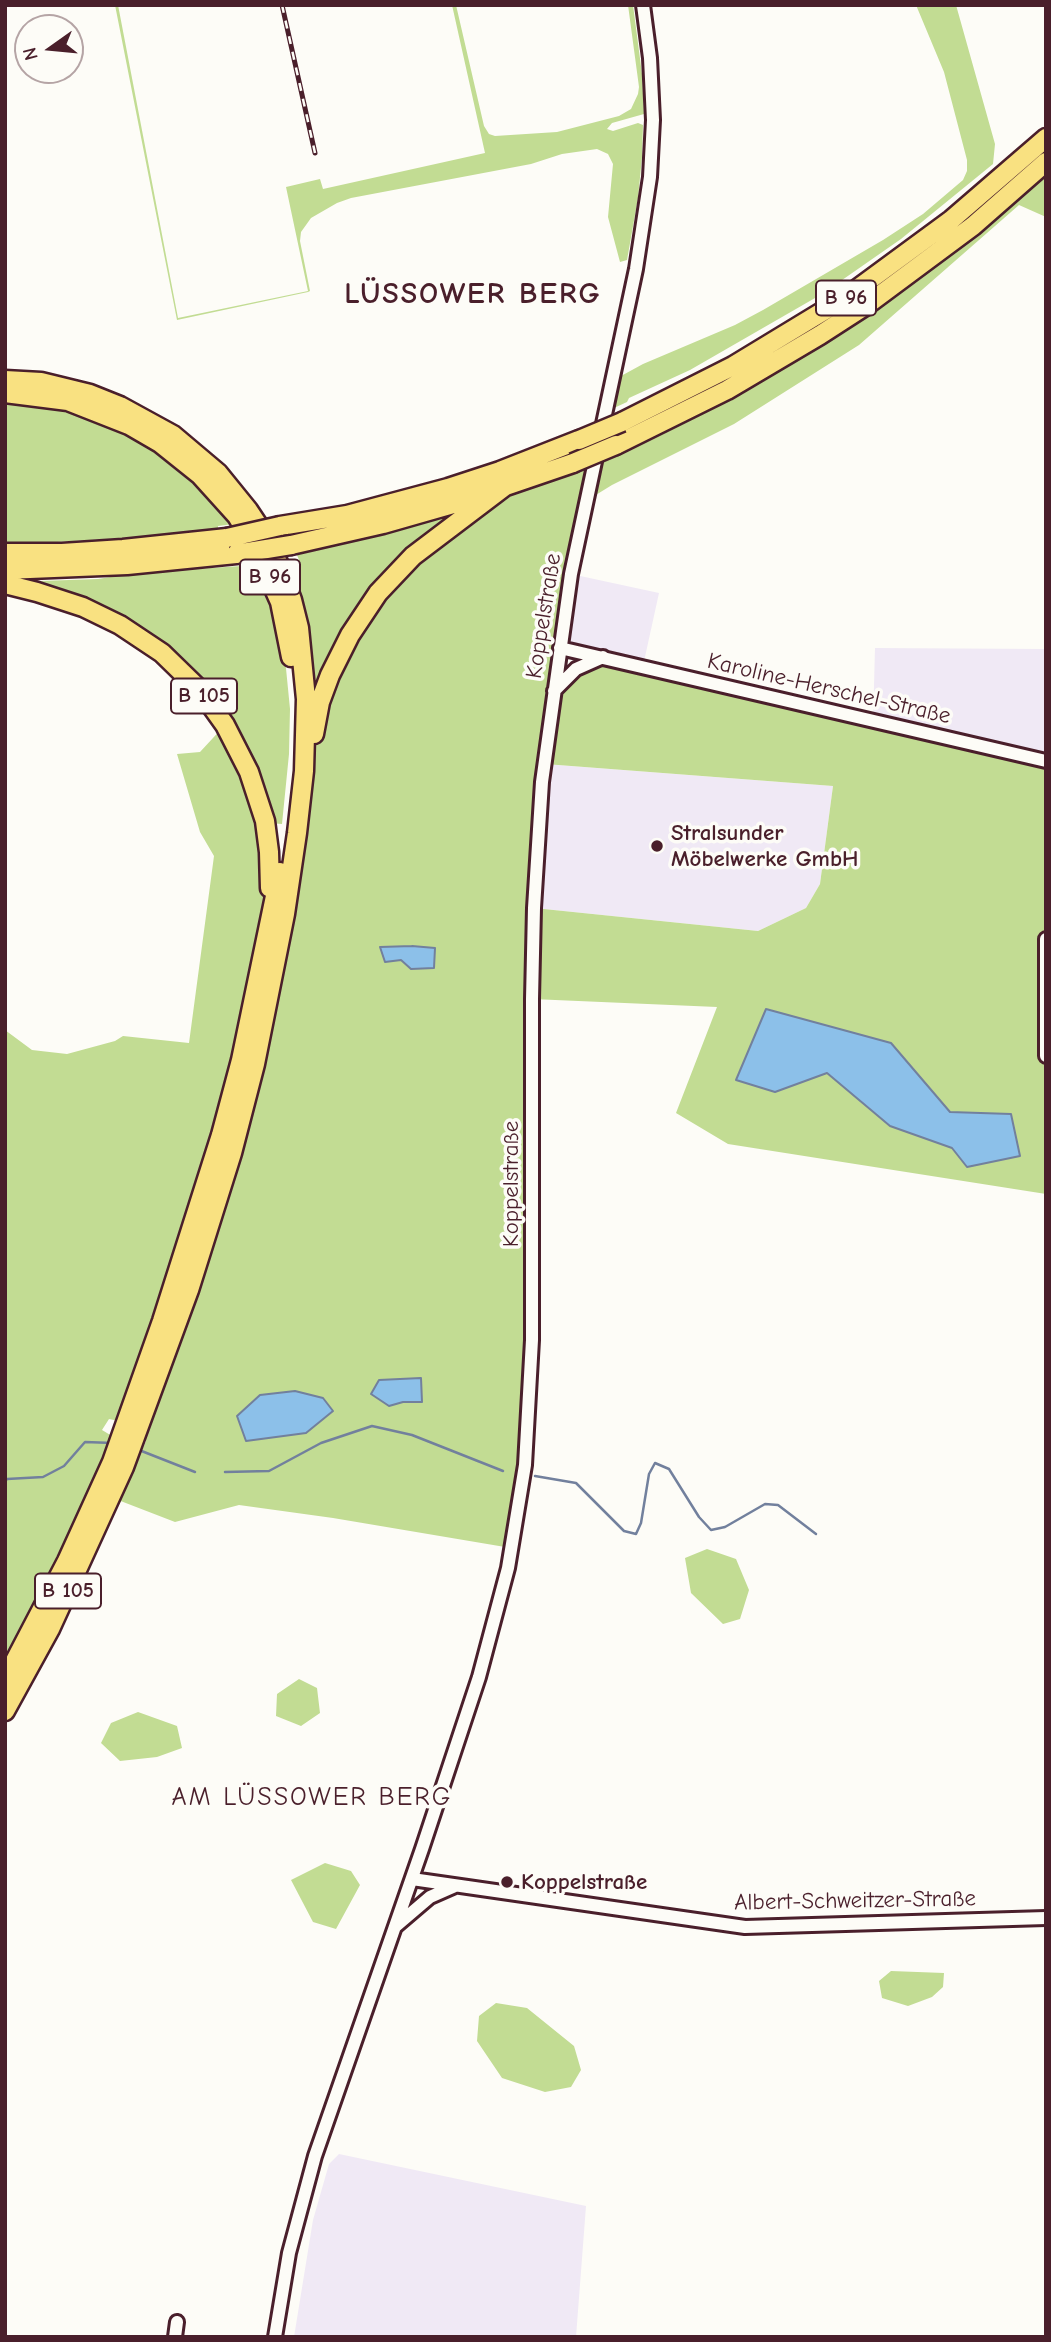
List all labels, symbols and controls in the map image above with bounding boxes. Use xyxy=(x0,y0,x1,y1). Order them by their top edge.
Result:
north arrow xyxy=(14,14,84,84)
text: N xyxy=(18,45,43,63)
district label: LÜSSOWER BERG xyxy=(346,277,600,313)
road number: B 96 xyxy=(816,280,876,316)
street label: Koppelstraße xyxy=(520,551,568,681)
road number: B 96 xyxy=(240,560,300,594)
street label: Karoline-Herschel-Straße xyxy=(705,648,953,730)
road number: B 105 xyxy=(171,678,237,714)
place label: Stralsunder Möbelwerke GmbH xyxy=(671,819,858,873)
marker: Stralsunder Möbelwerke GmbH xyxy=(649,838,665,854)
street label: Koppelstraße xyxy=(497,1121,525,1247)
road number: B 105 xyxy=(35,1574,101,1608)
district label: AM LÜSSOWER BERG xyxy=(174,1782,450,1814)
place label: Koppelstraße xyxy=(521,1868,647,1896)
marker: Koppelstraße xyxy=(499,1874,515,1890)
street label: Albert-Schweitzer-Straße xyxy=(734,1885,976,1917)

